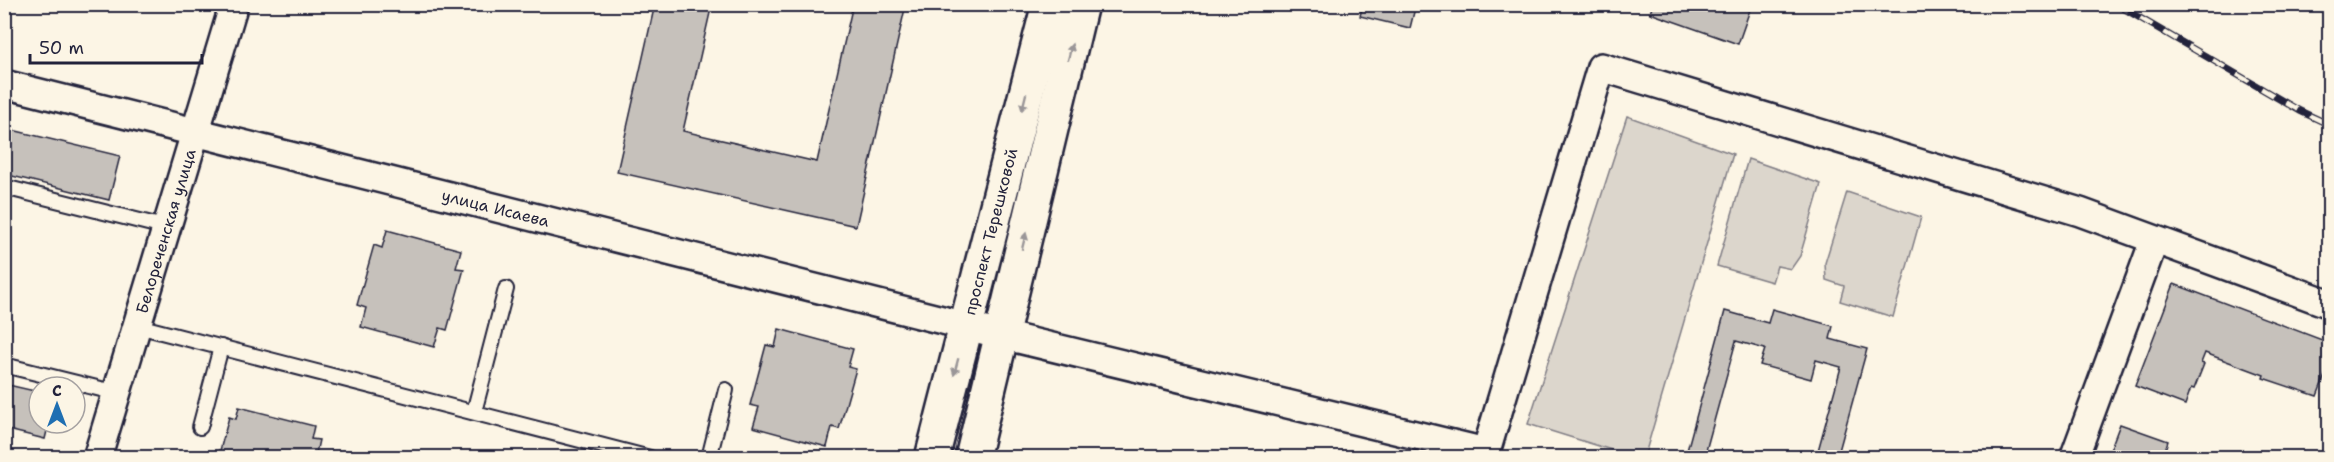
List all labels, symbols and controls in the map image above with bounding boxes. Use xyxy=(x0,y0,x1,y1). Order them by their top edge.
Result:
scale bar xyxy=(30,27,202,65)
text: 50 m xyxy=(39,36,84,60)
one-way arrow xyxy=(1066,42,1075,61)
one-way arrow xyxy=(1019,93,1029,111)
street label: Белореченская улица xyxy=(131,146,200,316)
street label: проспект Терешковой xyxy=(959,146,1022,317)
street label: улица Исаева xyxy=(440,184,552,231)
one-way arrow xyxy=(1020,232,1030,251)
one-way arrow xyxy=(950,358,960,376)
north arrow xyxy=(27,375,87,435)
text: С xyxy=(52,380,62,401)

